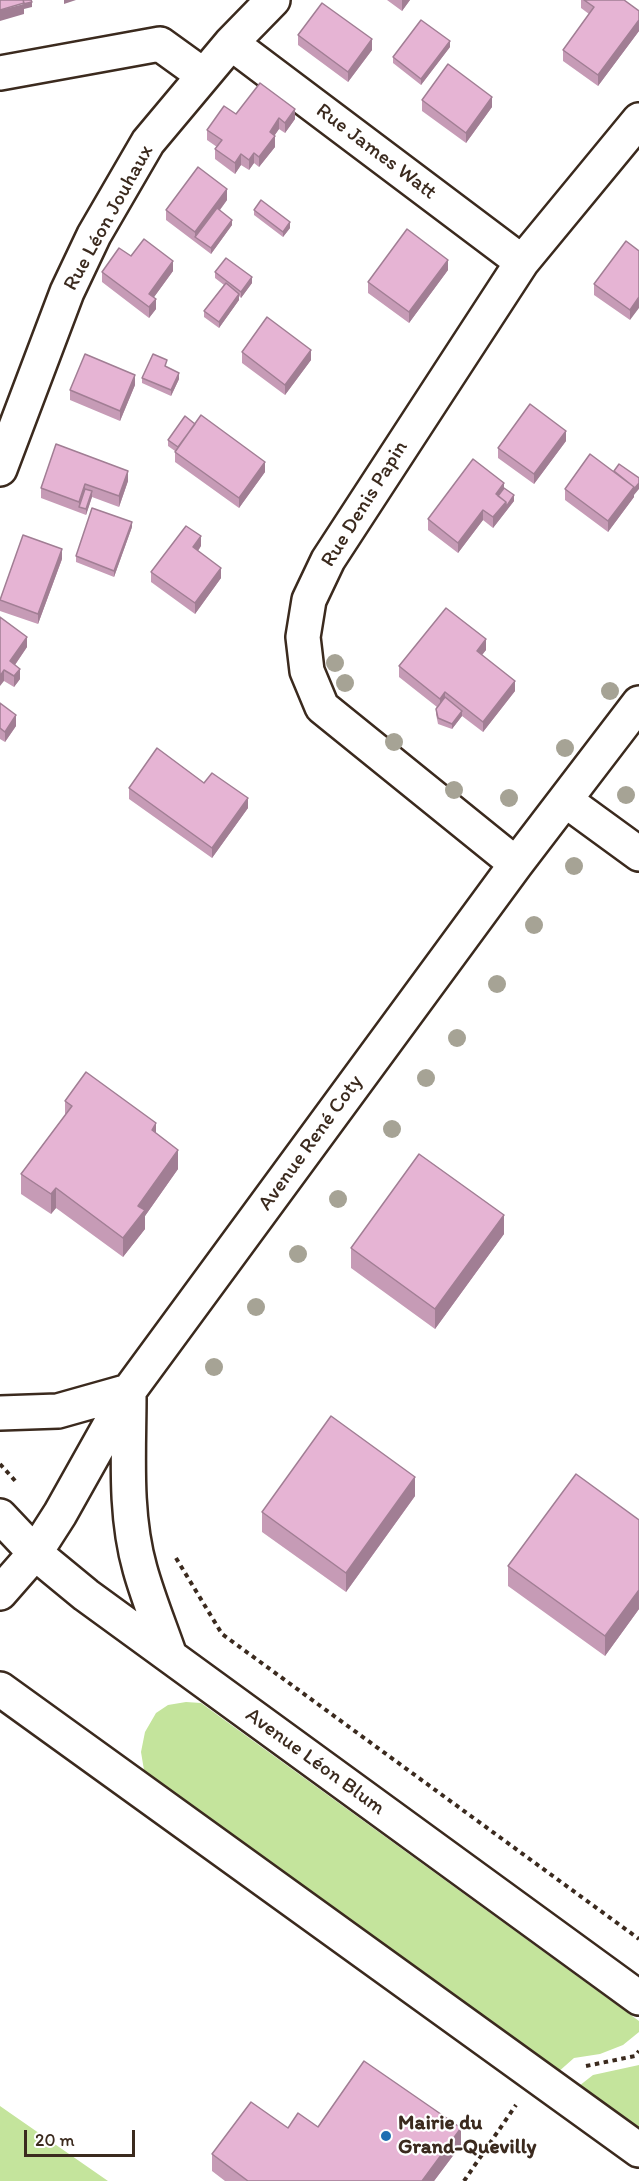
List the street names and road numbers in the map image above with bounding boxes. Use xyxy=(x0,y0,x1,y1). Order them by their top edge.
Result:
street label: Rue James Watt xyxy=(311,98,441,206)
street label: Rue Léon Jouhaux xyxy=(59,141,159,295)
street label: Rue Denis Papin xyxy=(316,436,414,572)
street label: Avenue René Coty xyxy=(253,1070,369,1216)
street label: Avenue Léon Blum xyxy=(240,1703,390,1821)

